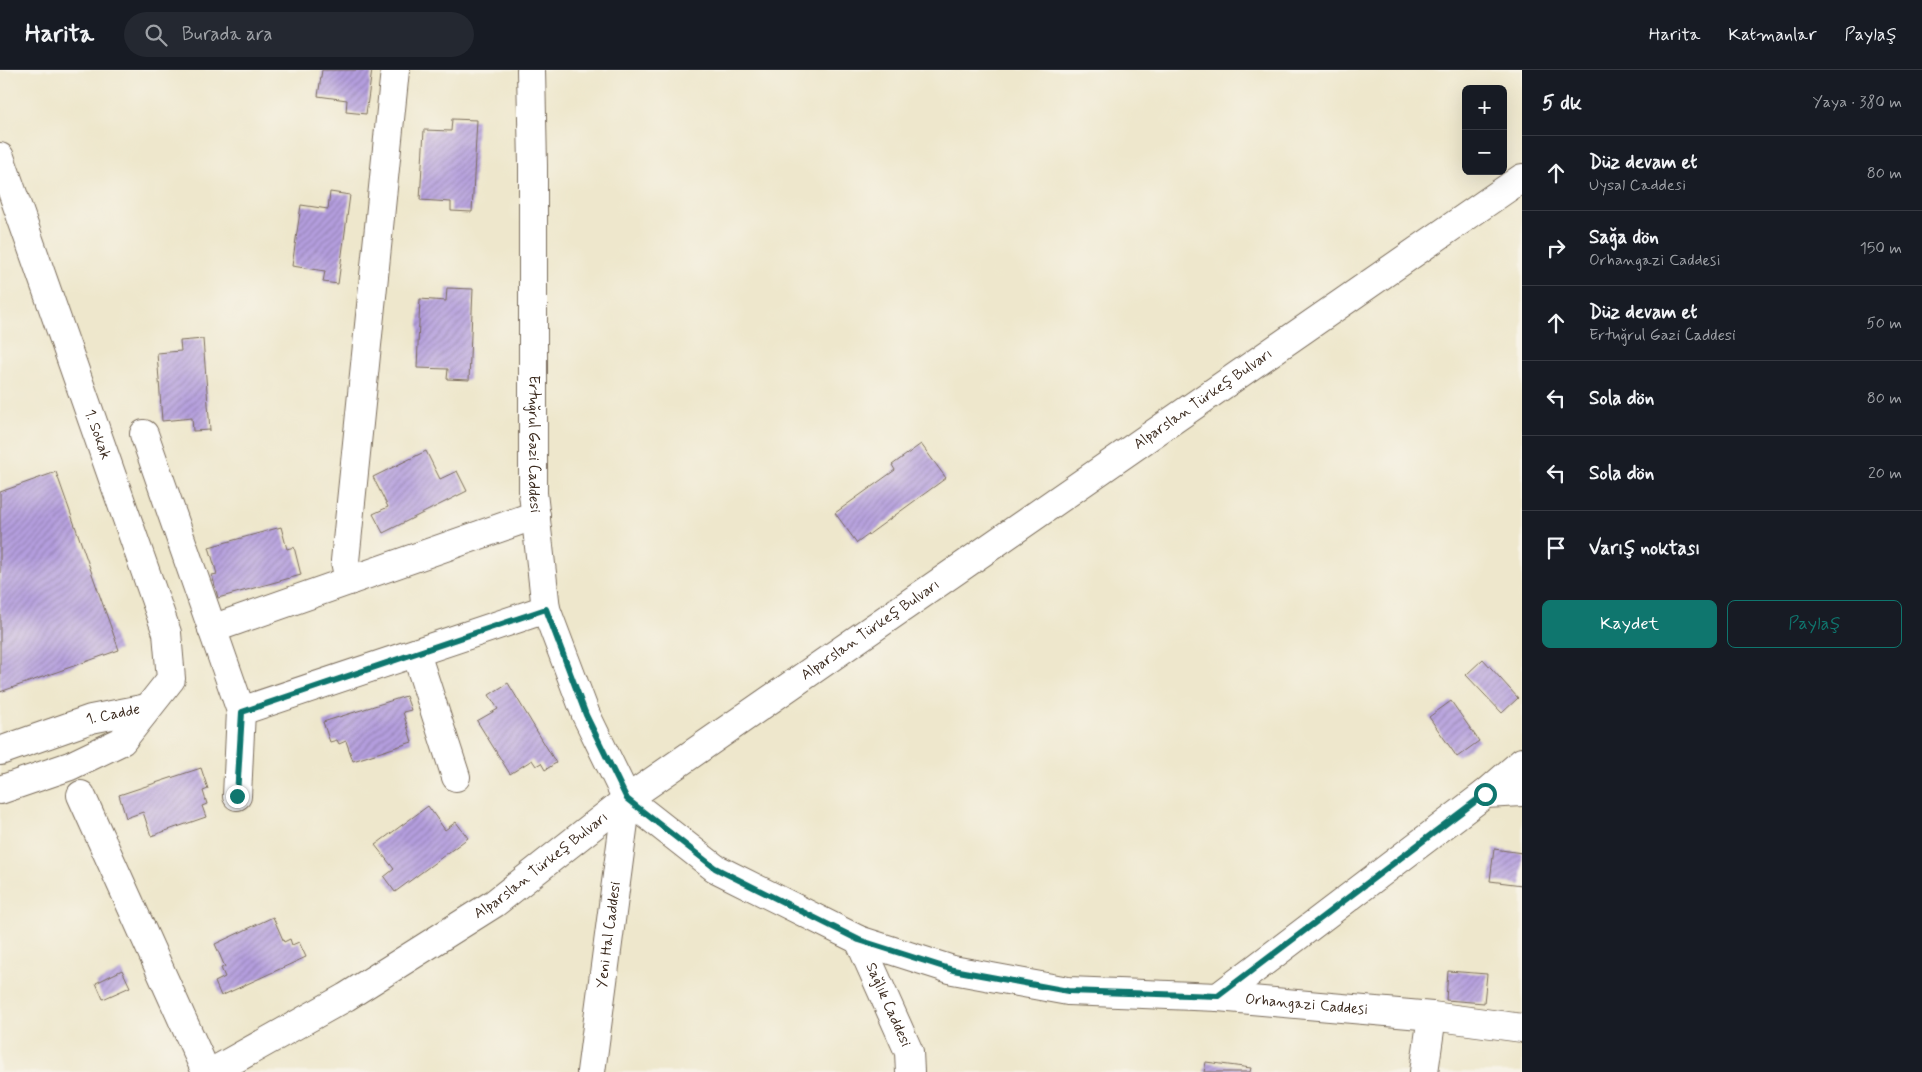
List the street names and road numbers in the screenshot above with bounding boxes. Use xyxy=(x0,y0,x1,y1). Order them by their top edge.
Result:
street label: Alparslan Türkeş Bulvarı xyxy=(1130,344,1276,454)
street label: Ertuğrul Gazi Caddesi xyxy=(523,375,545,514)
street label: 1. Sokak xyxy=(79,407,115,462)
street label: Alparslan Türkeş Bulvarı xyxy=(797,575,944,685)
street label: 1. Cadde xyxy=(83,700,142,730)
street label: Alparslan Türkeş Bulvarı xyxy=(470,808,612,924)
street label: Yeni Hal Caddesi xyxy=(592,880,626,990)
street label: Sağlık Caddesi xyxy=(860,960,915,1050)
street label: Orhangazi Caddesi xyxy=(1244,989,1369,1020)

